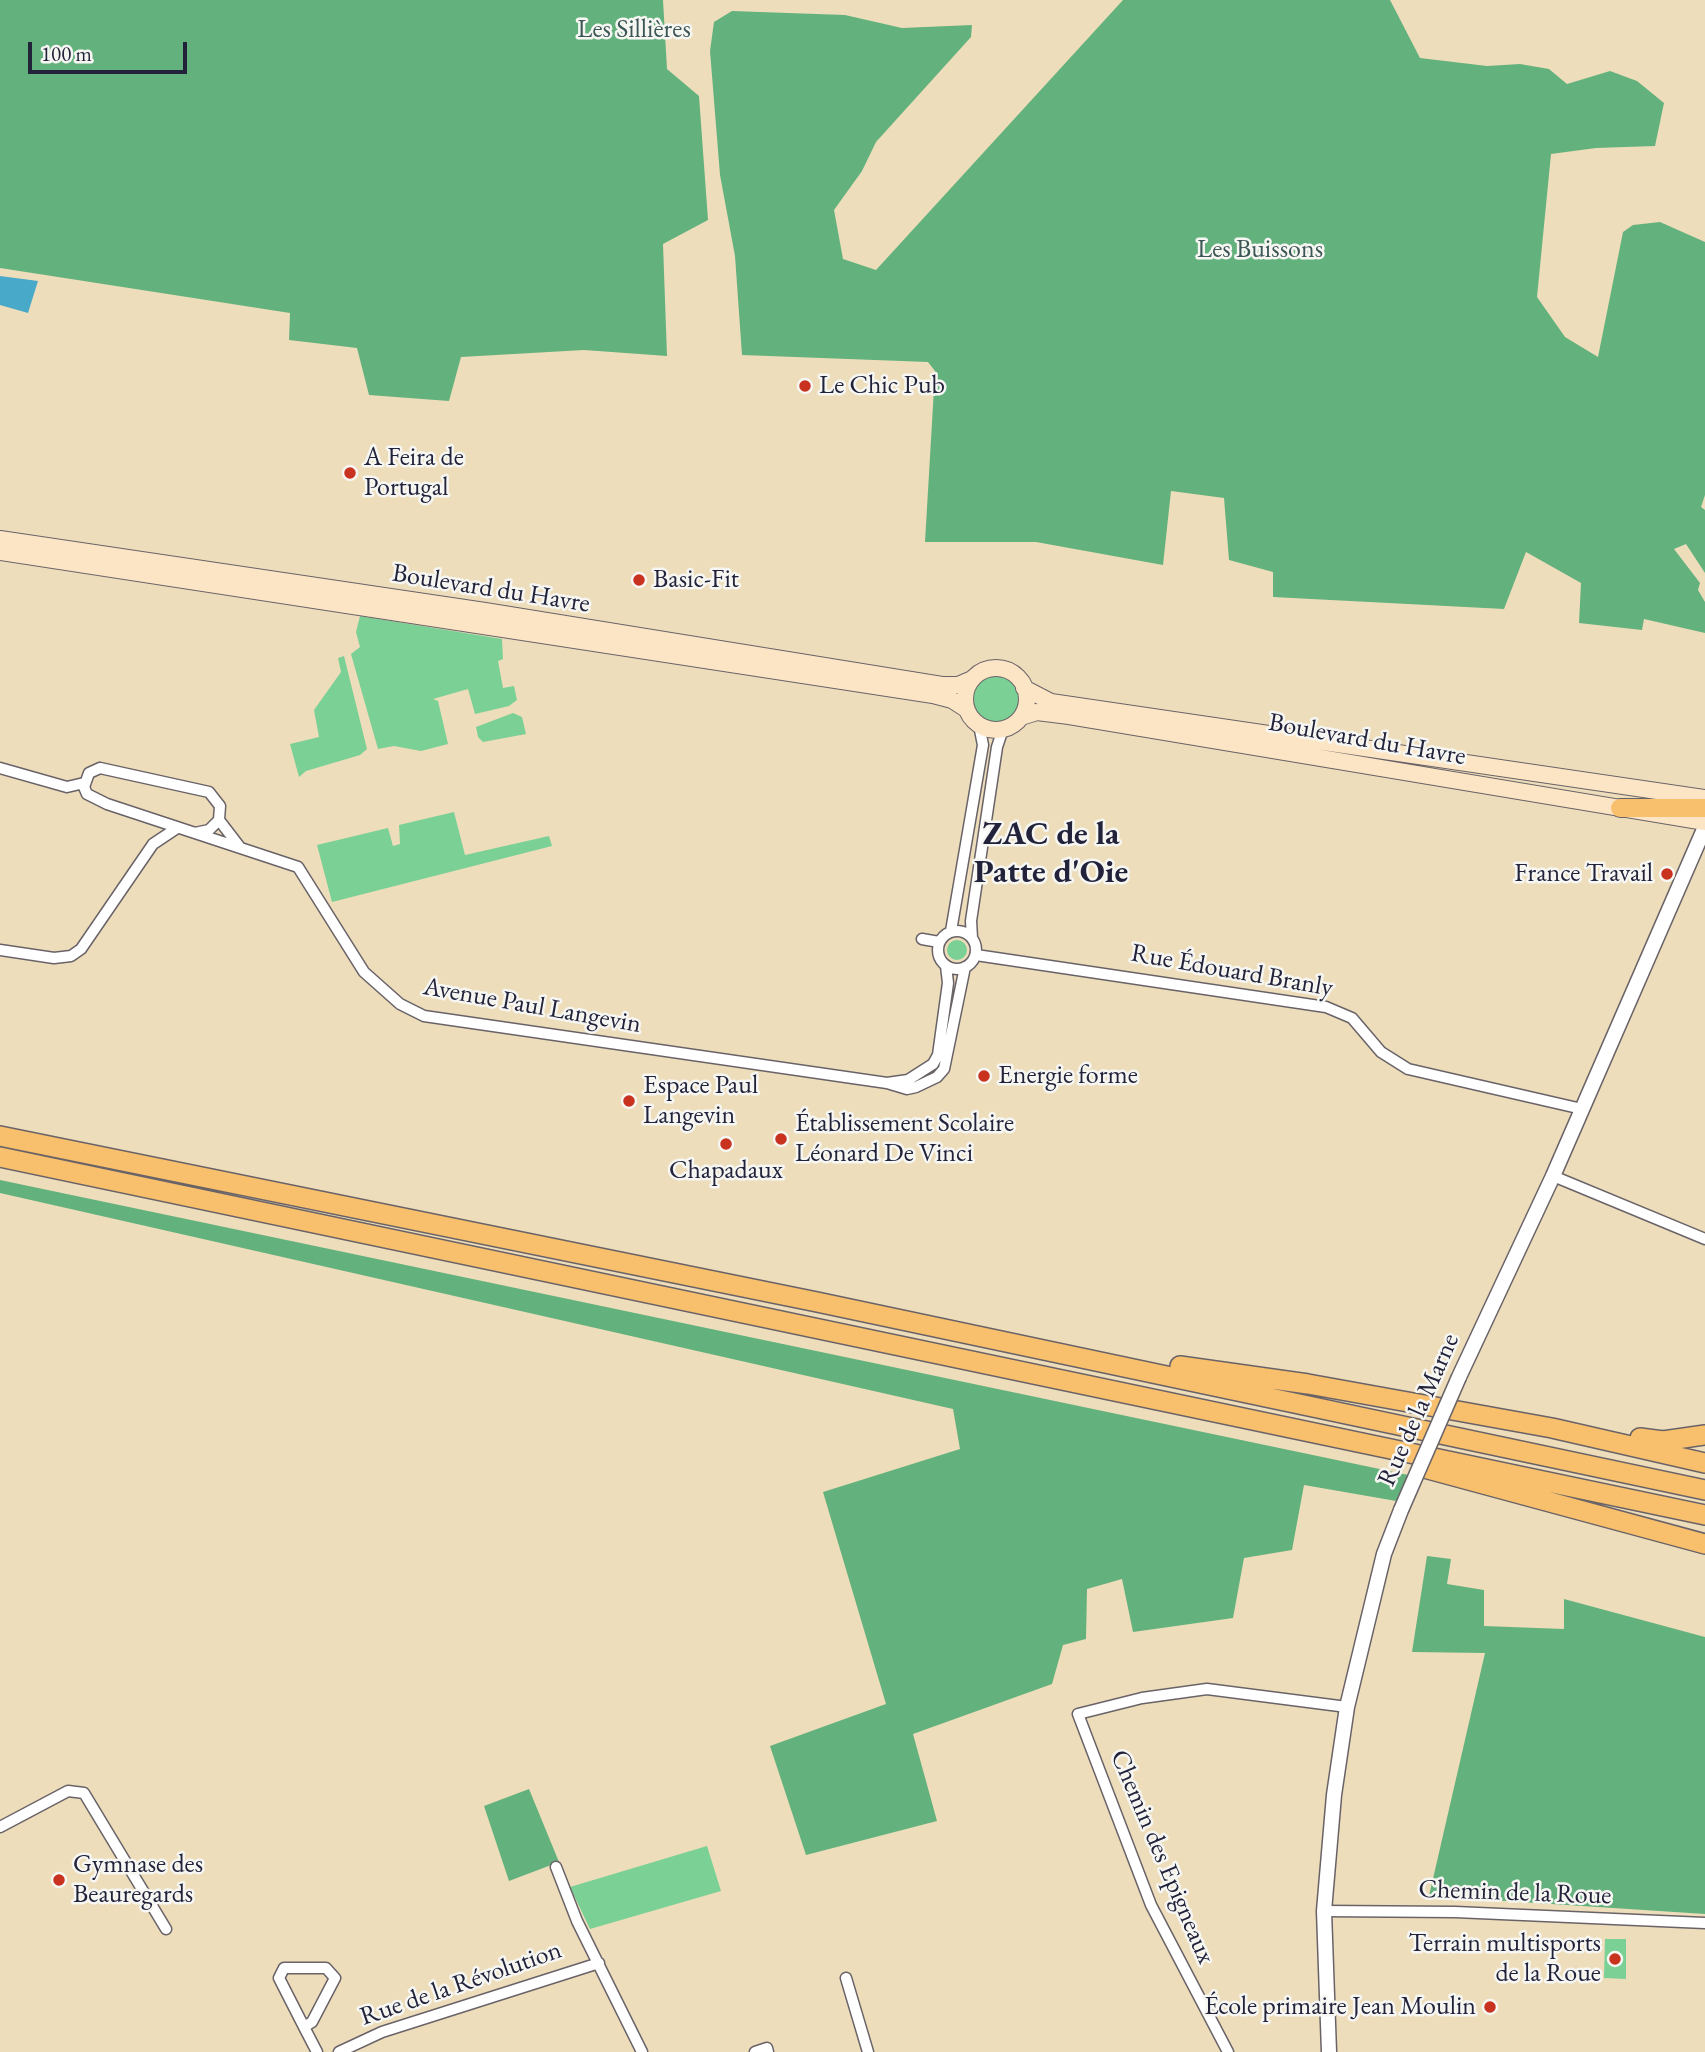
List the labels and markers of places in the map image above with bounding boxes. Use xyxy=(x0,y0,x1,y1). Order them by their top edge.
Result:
place label: Le Chic Pub xyxy=(819,370,945,402)
marker: Le Chic Pub xyxy=(797,378,813,394)
place label: A Feira de Portugal xyxy=(364,442,464,504)
marker: A Feira de Portugal xyxy=(342,465,358,481)
place label: Basic-Fit xyxy=(653,564,739,596)
marker: Basic-Fit xyxy=(631,572,647,588)
place label: France Travail xyxy=(1514,858,1653,890)
marker: France Travail xyxy=(1659,866,1675,882)
place label: Energie forme xyxy=(998,1060,1138,1092)
marker: Energie forme xyxy=(976,1068,992,1084)
place label: Espace Paul Langevin xyxy=(643,1070,758,1132)
marker: Espace Paul Langevin xyxy=(621,1093,637,1109)
place label: Établissement Scolaire Léonard De Vinci xyxy=(795,1108,1014,1170)
marker: Établissement Scolaire Léonard De Vinci xyxy=(773,1131,789,1147)
marker: Chapadaux xyxy=(718,1136,734,1152)
place label: Chapadaux xyxy=(669,1155,783,1187)
place label: Gymnase des Beauregards xyxy=(73,1849,203,1910)
marker: Gymnase des Beauregards xyxy=(51,1872,67,1888)
place label: Terrain multisports de la Roue xyxy=(1408,1928,1601,1990)
marker: Terrain multisports de la Roue xyxy=(1607,1951,1623,1967)
place label: École primaire Jean Moulin xyxy=(1204,1991,1476,2023)
marker: École primaire Jean Moulin xyxy=(1482,1999,1498,2015)

